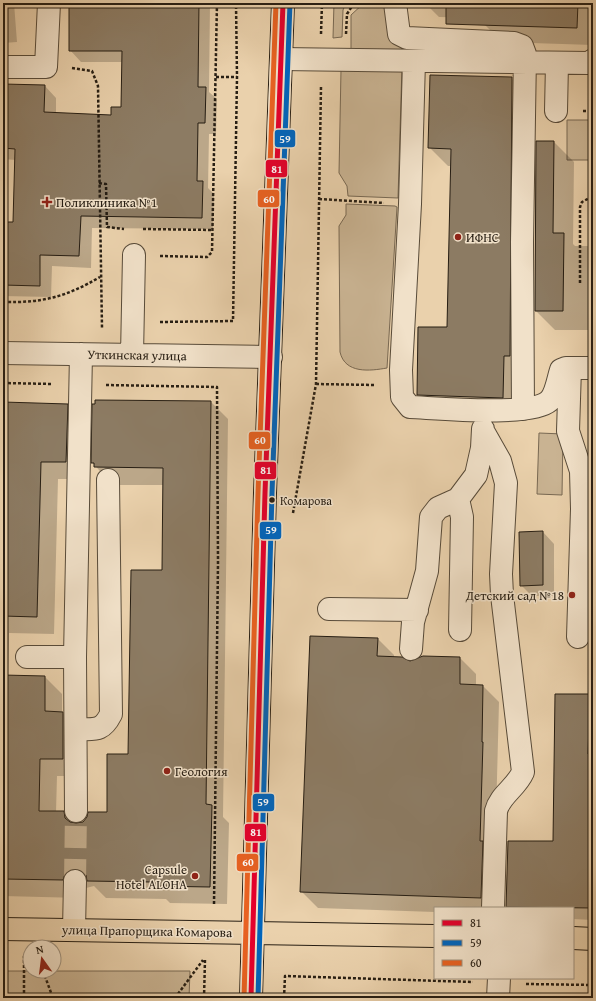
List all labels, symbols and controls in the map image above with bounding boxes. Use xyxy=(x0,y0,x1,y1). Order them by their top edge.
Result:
line badge: 59 xyxy=(274,129,296,148)
text: 59 xyxy=(279,131,291,147)
line badge: 81 xyxy=(265,159,288,178)
text: 81 xyxy=(271,161,283,177)
line badge: 60 xyxy=(257,189,280,208)
text: 60 xyxy=(263,191,275,207)
place label: Поликлиника №1 xyxy=(56,193,157,212)
marker: Поликлиника №1 xyxy=(41,196,53,208)
place label: ИФНС xyxy=(466,228,499,247)
marker: ИФНС xyxy=(453,232,463,242)
street label: Уткинская улица xyxy=(87,345,188,365)
line badge: 60 xyxy=(248,431,271,450)
text: 60 xyxy=(254,432,266,448)
line badge: 81 xyxy=(254,461,277,480)
text: 81 xyxy=(260,462,272,478)
place label: Комарова xyxy=(280,492,332,509)
marker: Комарова xyxy=(267,495,277,505)
line badge: 59 xyxy=(259,521,282,540)
text: 59 xyxy=(265,522,277,538)
place label: Детский сад №18 xyxy=(465,586,564,605)
marker: Детский сад №18 xyxy=(567,590,577,600)
place label: Геология xyxy=(175,762,228,781)
marker: Геология xyxy=(162,766,172,776)
line badge: 59 xyxy=(252,793,275,812)
text: 59 xyxy=(257,794,269,810)
line badge: 81 xyxy=(244,823,267,842)
text: 81 xyxy=(250,824,262,840)
line badge: 60 xyxy=(236,853,259,872)
text: 60 xyxy=(242,854,254,870)
place label: Capsule Hotel ALOHA xyxy=(116,860,187,894)
marker: Capsule Hotel ALOHA xyxy=(190,871,200,881)
legend xyxy=(434,907,574,979)
text: 81 xyxy=(470,914,482,931)
street label: улица Прапорщика Комарова xyxy=(61,920,233,942)
text: 59 xyxy=(470,934,482,951)
north arrow xyxy=(22,939,62,979)
text: N xyxy=(34,940,46,958)
text: 60 xyxy=(470,954,482,971)

